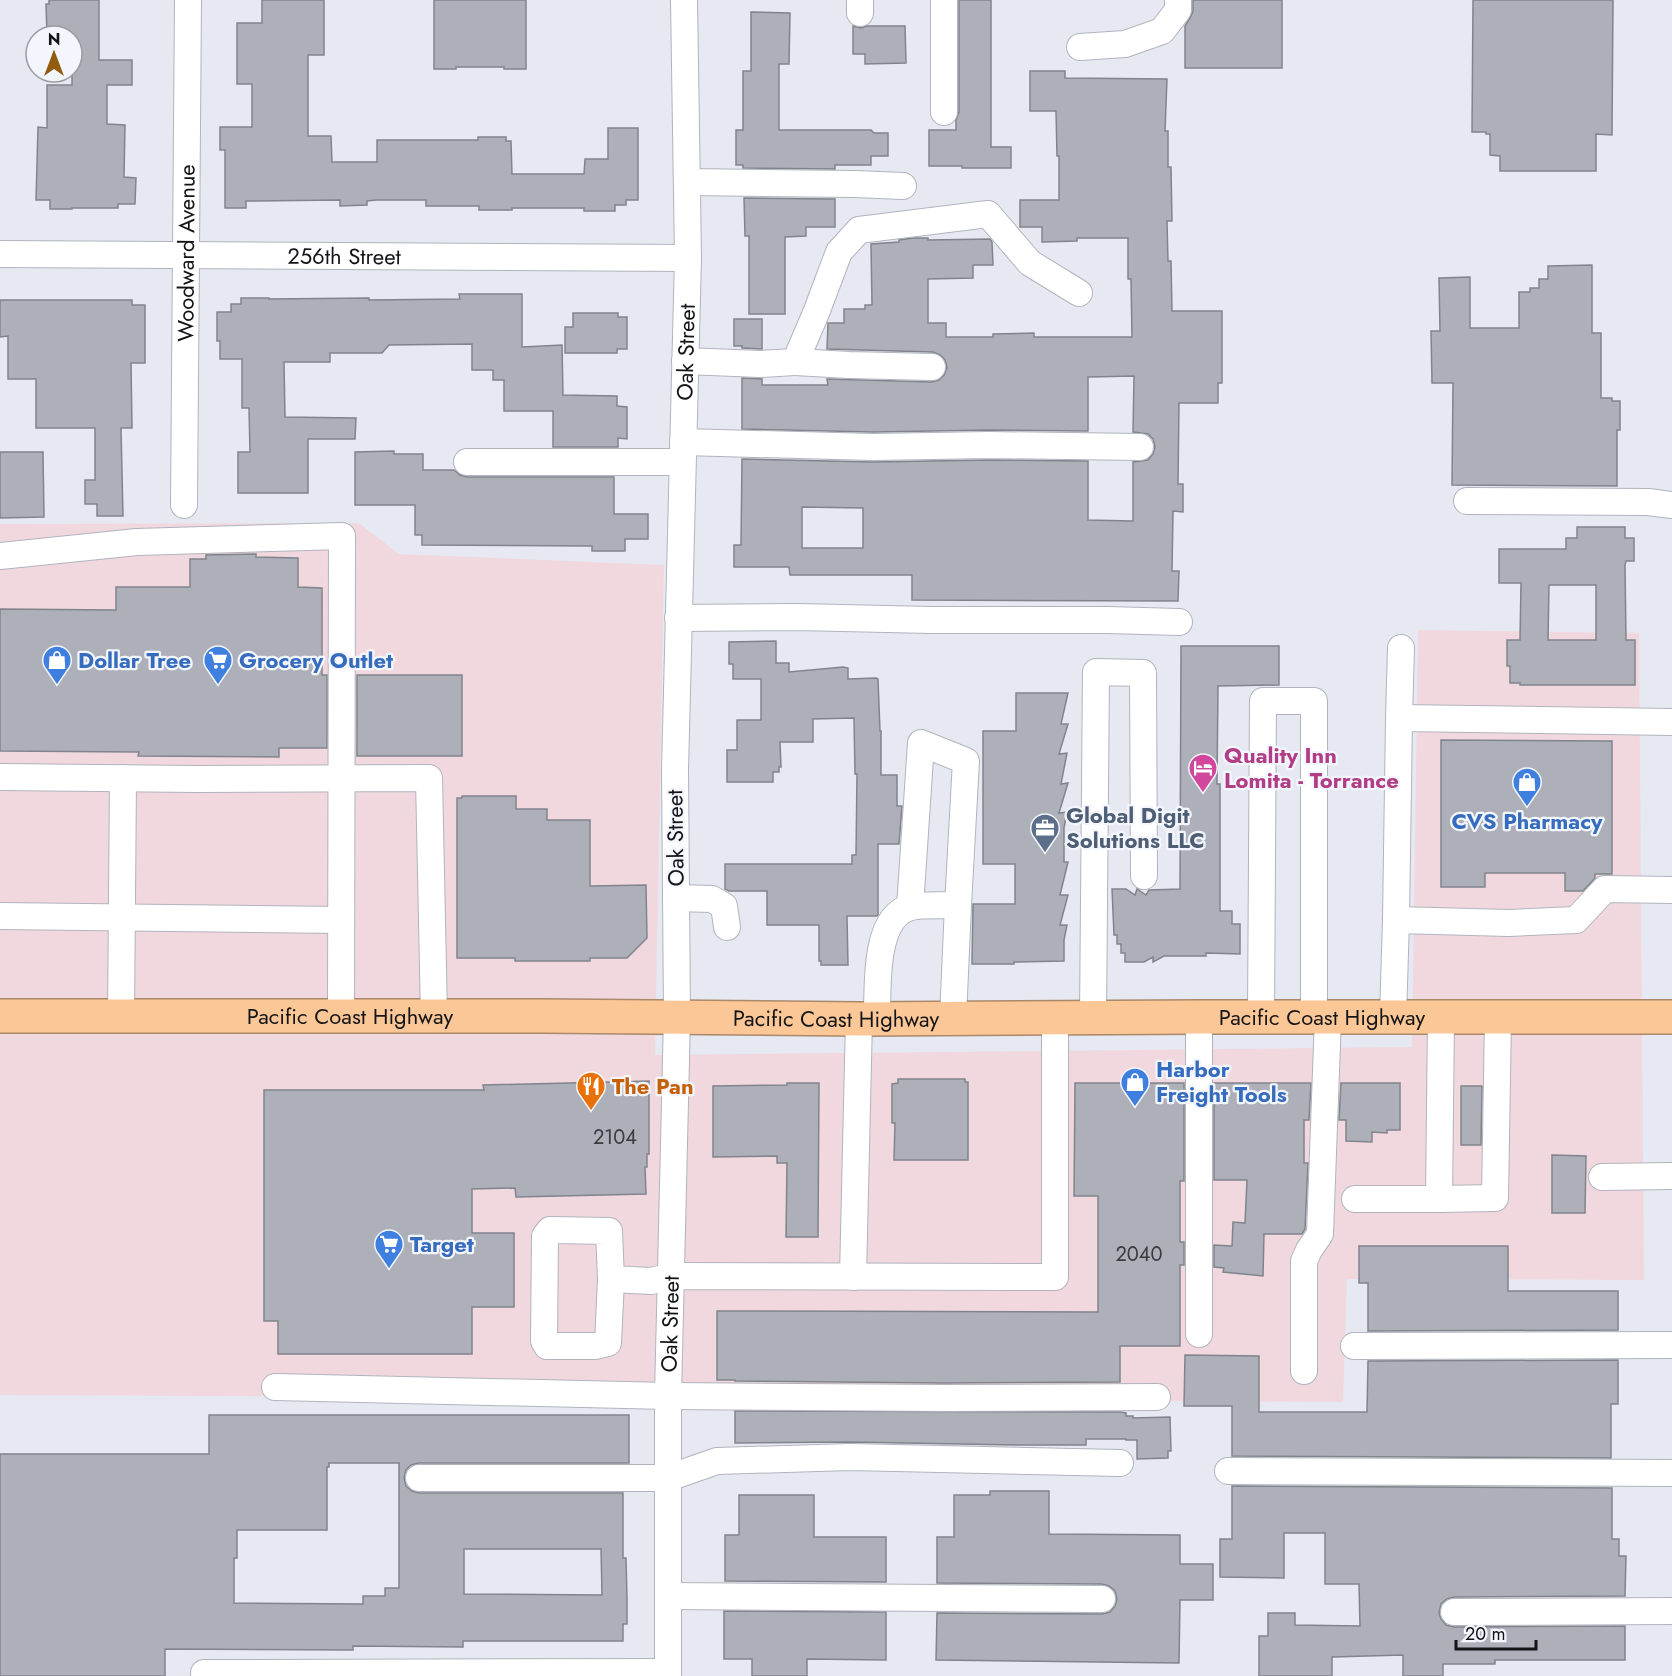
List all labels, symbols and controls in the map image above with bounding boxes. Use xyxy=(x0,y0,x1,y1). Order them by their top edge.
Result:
north arrow xyxy=(24,24,84,84)
text: N xyxy=(48,28,60,51)
street label: Woodward Avenue xyxy=(169,164,203,342)
street label: 256th Street xyxy=(287,240,402,272)
street label: Oak Street xyxy=(668,303,703,401)
shop icon: Dollar Tree xyxy=(41,644,73,686)
place label: Dollar Tree xyxy=(78,644,191,676)
supermarket icon: Grocery Outlet xyxy=(202,644,234,686)
place label: Grocery Outlet xyxy=(239,644,393,676)
place label: Quality Inn Lomita - Torrance xyxy=(1224,739,1399,796)
hotel icon: Quality Inn Lomita - Torrance xyxy=(1187,752,1219,794)
shop icon: CVS Pharmacy xyxy=(1511,766,1543,808)
street label: Oak Street xyxy=(658,789,692,887)
place label: Global Digit Solutions LLC xyxy=(1066,799,1205,856)
place label: CVS Pharmacy xyxy=(1452,805,1603,837)
office icon: Global Digit Solutions LLC xyxy=(1029,812,1061,854)
street label: Pacific Coast Highway xyxy=(247,1000,454,1032)
street label: Pacific Coast Highway xyxy=(1219,1001,1426,1033)
street label: Pacific Coast Highway xyxy=(733,1002,940,1035)
place label: Harbor Freight Tools xyxy=(1156,1053,1287,1110)
shop icon: Harbor Freight Tools xyxy=(1119,1066,1151,1108)
restaurant icon: The Pan xyxy=(575,1070,607,1112)
place label: The Pan xyxy=(612,1070,694,1102)
house number: 2104 xyxy=(593,1123,637,1152)
supermarket icon: Target xyxy=(373,1228,405,1270)
place label: Target xyxy=(410,1228,474,1260)
house number: 2040 xyxy=(1115,1240,1163,1269)
street label: Oak Street xyxy=(653,1275,687,1373)
scale bar xyxy=(1456,1613,1536,1651)
text: 20 m xyxy=(1465,1621,1505,1647)

